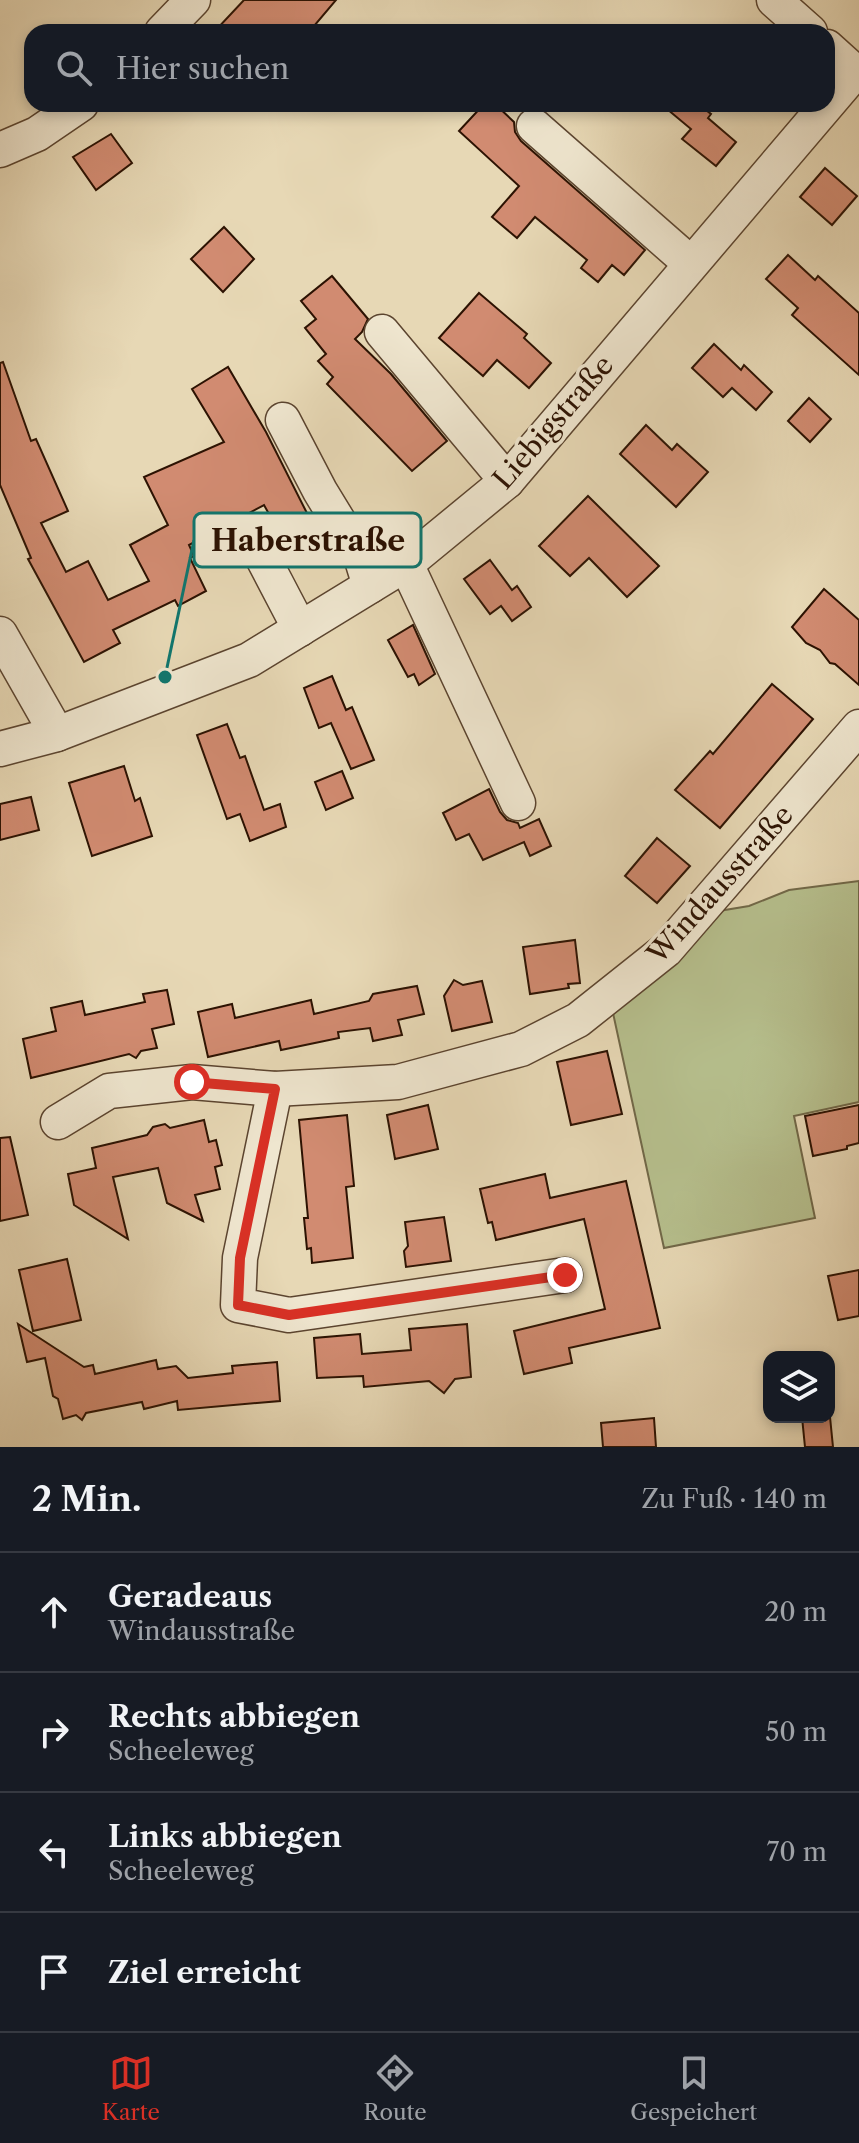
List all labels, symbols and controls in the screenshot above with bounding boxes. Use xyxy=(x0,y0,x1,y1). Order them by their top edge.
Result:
search box xyxy=(24,24,835,112)
icon: search xyxy=(52,46,96,90)
text: Hier suchen xyxy=(116,50,289,87)
street label: Liebigstraße xyxy=(486,348,620,496)
callout: Haberstraße xyxy=(194,513,421,567)
text: Haberstraße xyxy=(211,522,405,559)
street label: Windausstraße xyxy=(639,798,800,971)
route start xyxy=(174,1064,210,1100)
route end xyxy=(547,1257,583,1293)
map controls xyxy=(763,1351,835,1423)
button: layers xyxy=(763,1351,835,1423)
text: 2 Min. xyxy=(32,1478,142,1520)
text: Zu Fuß · 140 m xyxy=(642,1483,827,1515)
text: Geradeaus xyxy=(108,1578,272,1615)
icon: ahead xyxy=(32,1590,76,1634)
text: 20 m xyxy=(764,1596,827,1628)
text: Windausstraße xyxy=(108,1615,295,1647)
text: Rechts abbiegen xyxy=(108,1698,360,1735)
icon: right xyxy=(32,1710,76,1754)
text: 50 m xyxy=(765,1716,827,1748)
text: Scheeleweg xyxy=(108,1735,254,1767)
text: Links abbiegen xyxy=(108,1818,342,1855)
icon: left xyxy=(32,1830,76,1874)
text: 70 m xyxy=(767,1836,827,1868)
text: Scheeleweg xyxy=(108,1855,254,1887)
icon: arrive xyxy=(32,1950,76,1994)
text: Ziel erreicht xyxy=(108,1954,301,1991)
tab: Karte xyxy=(102,2051,160,2126)
tab: Route xyxy=(364,2051,427,2126)
tab: Gespeichert xyxy=(630,2051,757,2126)

